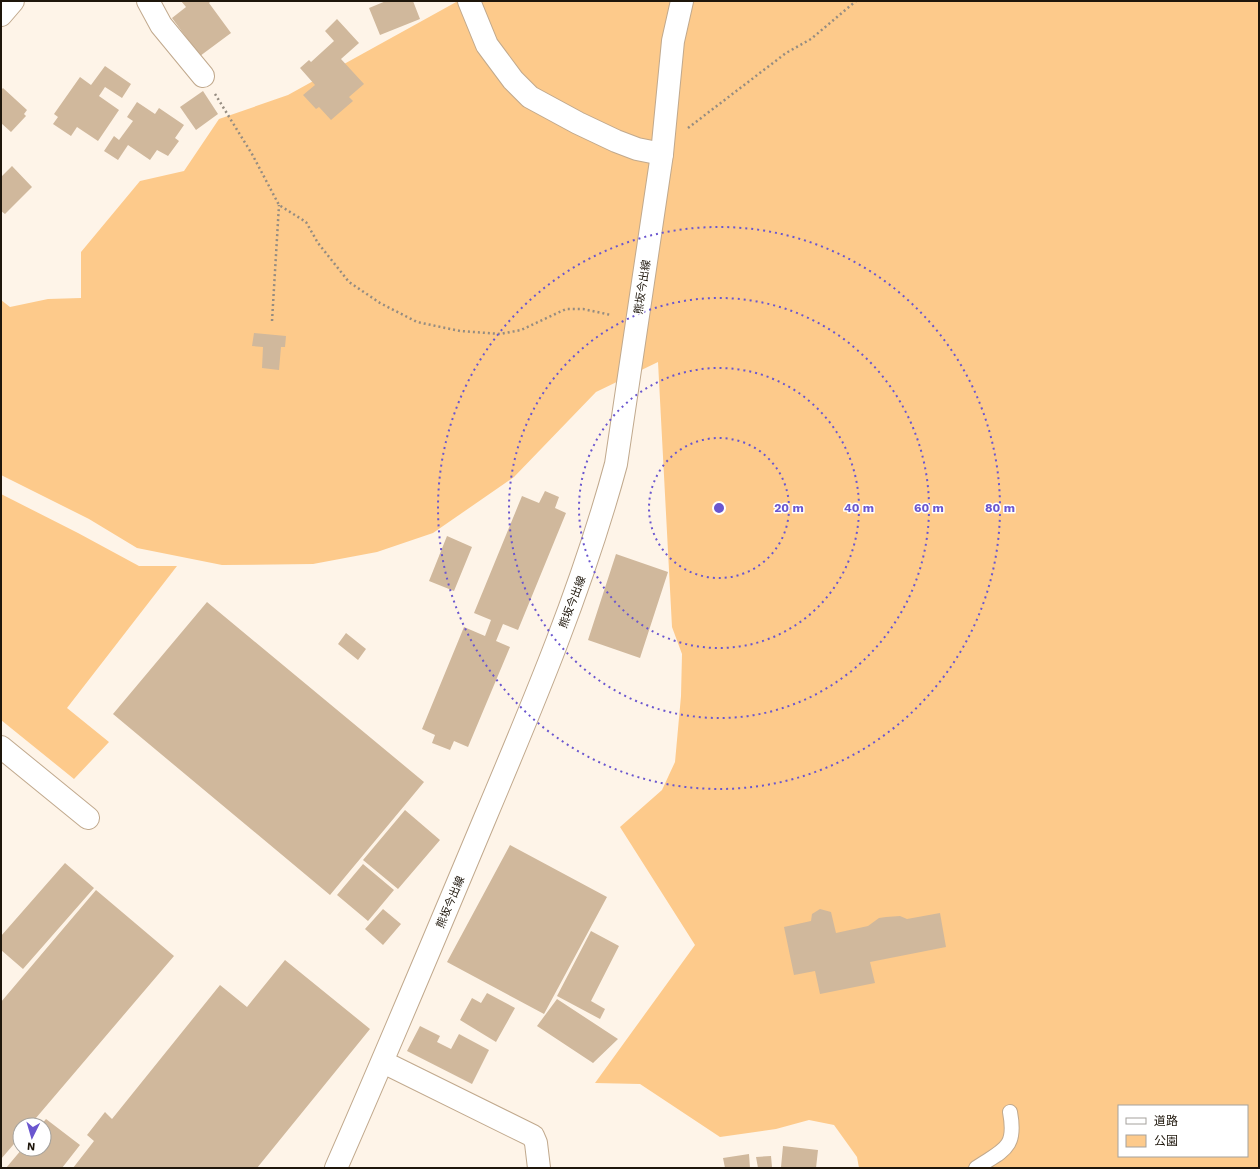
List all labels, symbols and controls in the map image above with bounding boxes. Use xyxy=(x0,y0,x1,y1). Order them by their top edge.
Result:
street label: 熊坂今出線 xyxy=(632,259,653,315)
centre of rings xyxy=(712,501,726,515)
text: 20 m xyxy=(774,501,804,515)
text: 40 m xyxy=(844,501,874,515)
text: 60 m xyxy=(914,501,944,515)
text: 80 m xyxy=(985,501,1015,515)
street label: 熊坂今出線 xyxy=(557,574,588,630)
street label: 熊坂今出線 xyxy=(434,874,467,930)
legend xyxy=(1118,1105,1248,1157)
text: 道路 xyxy=(1154,1114,1178,1128)
north arrow xyxy=(12,1117,52,1157)
text: 公園 xyxy=(1154,1134,1178,1148)
text: N xyxy=(27,1140,36,1153)

